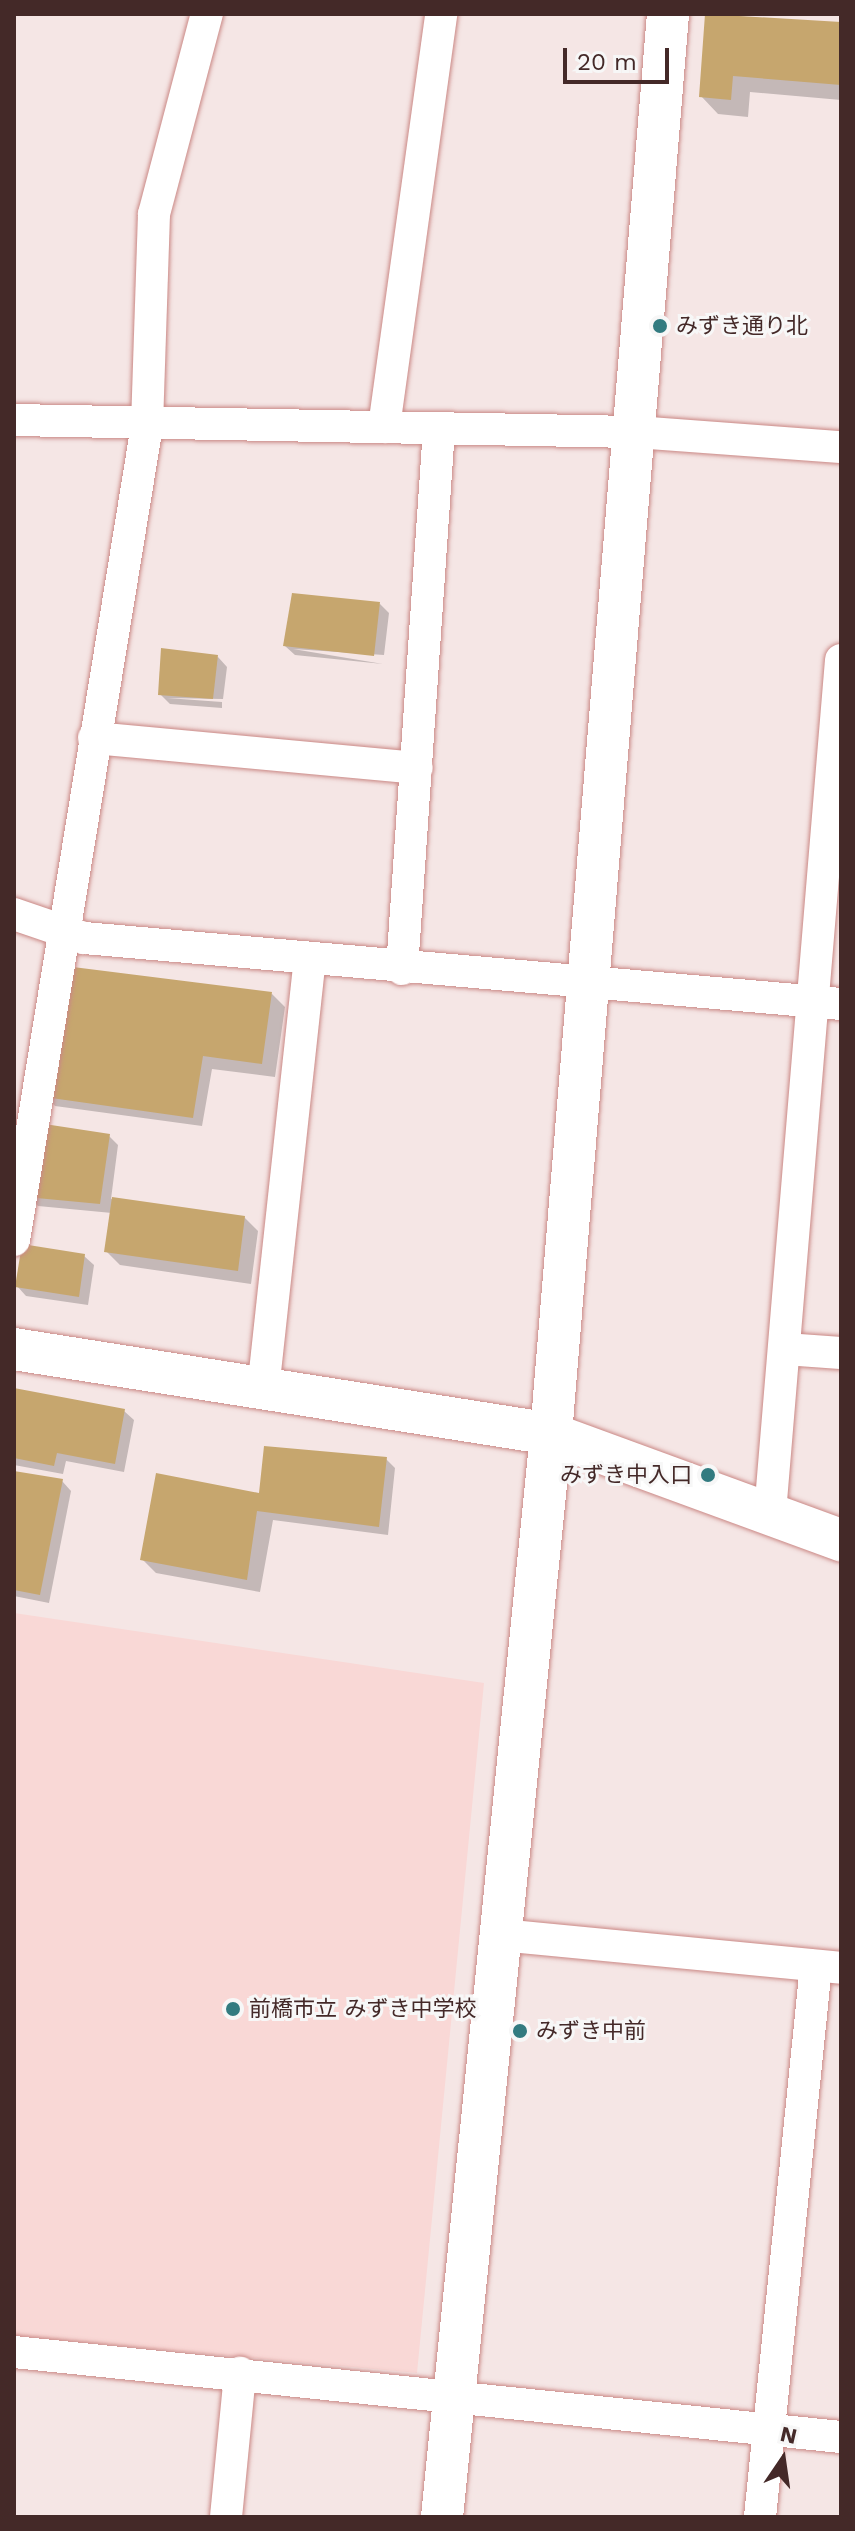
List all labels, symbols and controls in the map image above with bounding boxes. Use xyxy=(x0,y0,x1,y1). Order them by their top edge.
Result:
scale bar xyxy=(567,32,673,82)
text: 20 m xyxy=(577,48,637,76)
place label: みずき通り北 xyxy=(676,313,808,339)
marker: みずき通り北 xyxy=(651,317,669,335)
place label: みずき中入口 xyxy=(560,1462,692,1488)
marker: みずき中入口 xyxy=(699,1466,717,1484)
place label: 前橋市立 みずき中学校 xyxy=(249,1996,477,2022)
marker: 前橋市立 みずき中学校 xyxy=(224,2000,242,2018)
place label: みずき中前 xyxy=(536,2018,646,2044)
marker: みずき中前 xyxy=(511,2022,529,2040)
north arrow xyxy=(743,2419,823,2499)
text: N xyxy=(778,2421,799,2449)

